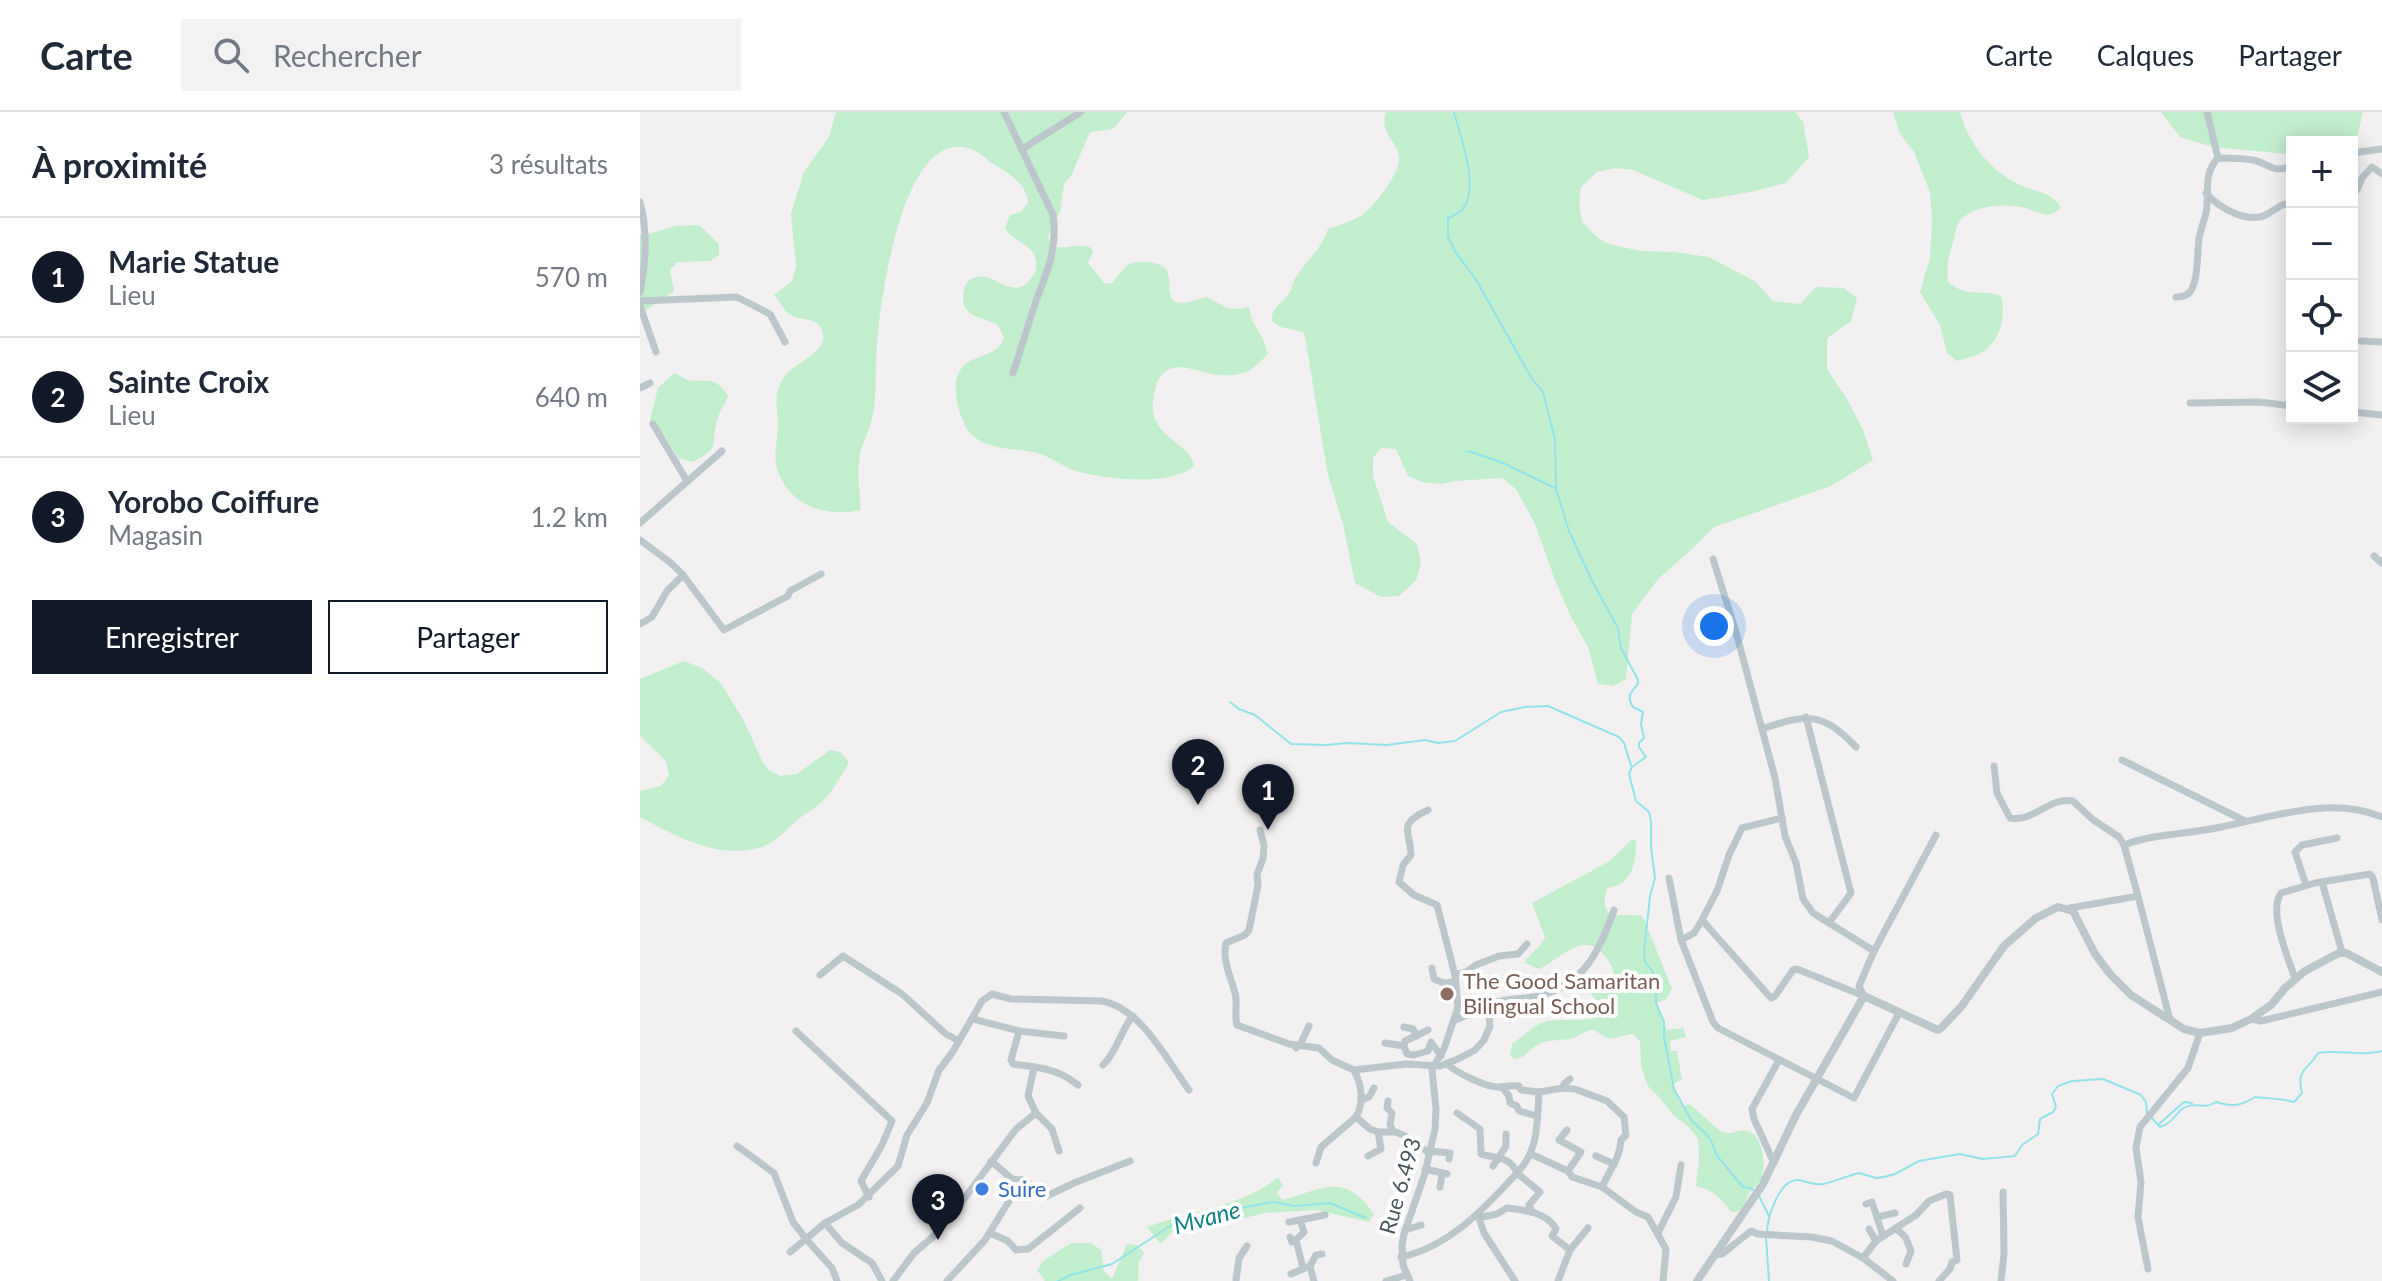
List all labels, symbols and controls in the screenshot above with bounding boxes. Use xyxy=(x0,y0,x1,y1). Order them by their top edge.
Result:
search box xyxy=(181,19,741,91)
text: Carte xyxy=(40,32,133,78)
icon: search xyxy=(209,33,253,77)
text: Rechercher xyxy=(273,37,422,73)
text: Carte xyxy=(1985,38,2053,72)
text: Calques xyxy=(2097,38,2194,72)
text: Partager xyxy=(2238,38,2342,72)
map controls xyxy=(2286,136,2358,424)
button: + xyxy=(2286,136,2358,208)
text: À proximité xyxy=(32,144,207,185)
text: 3 résultats xyxy=(489,148,608,180)
button: − xyxy=(2286,208,2358,280)
text: Marie Statue xyxy=(108,243,279,279)
text: 1 xyxy=(50,261,66,293)
text: 570 m xyxy=(535,261,608,293)
text: Lieu xyxy=(108,279,156,311)
button: locate xyxy=(2286,280,2358,352)
button: layers xyxy=(2286,352,2358,424)
text: Sainte Croix xyxy=(108,363,269,399)
text: 2 xyxy=(50,381,66,413)
text: 640 m xyxy=(535,381,608,413)
text: Lieu xyxy=(108,399,156,431)
text: Yorobo Coiffure xyxy=(108,483,319,519)
text: 3 xyxy=(50,501,66,533)
text: 1.2 km xyxy=(530,501,608,533)
text: Magasin xyxy=(108,519,203,551)
button: Enregistrer xyxy=(32,600,312,674)
button: Partager xyxy=(328,600,608,674)
your location xyxy=(1694,606,1734,646)
pin: 2 xyxy=(1172,739,1224,805)
pin: 1 xyxy=(1242,764,1294,830)
place label: The Good Samaritan Bilingual School xyxy=(1463,967,1660,1019)
marker: The Good Samaritan Bilingual School xyxy=(1438,985,1456,1003)
street label: Rue 6.493 xyxy=(1373,1135,1426,1237)
pin: 3 xyxy=(912,1174,964,1240)
place label: Suire xyxy=(998,1175,1046,1202)
marker: Suire xyxy=(973,1180,991,1198)
water label: Mvane xyxy=(1170,1194,1243,1239)

